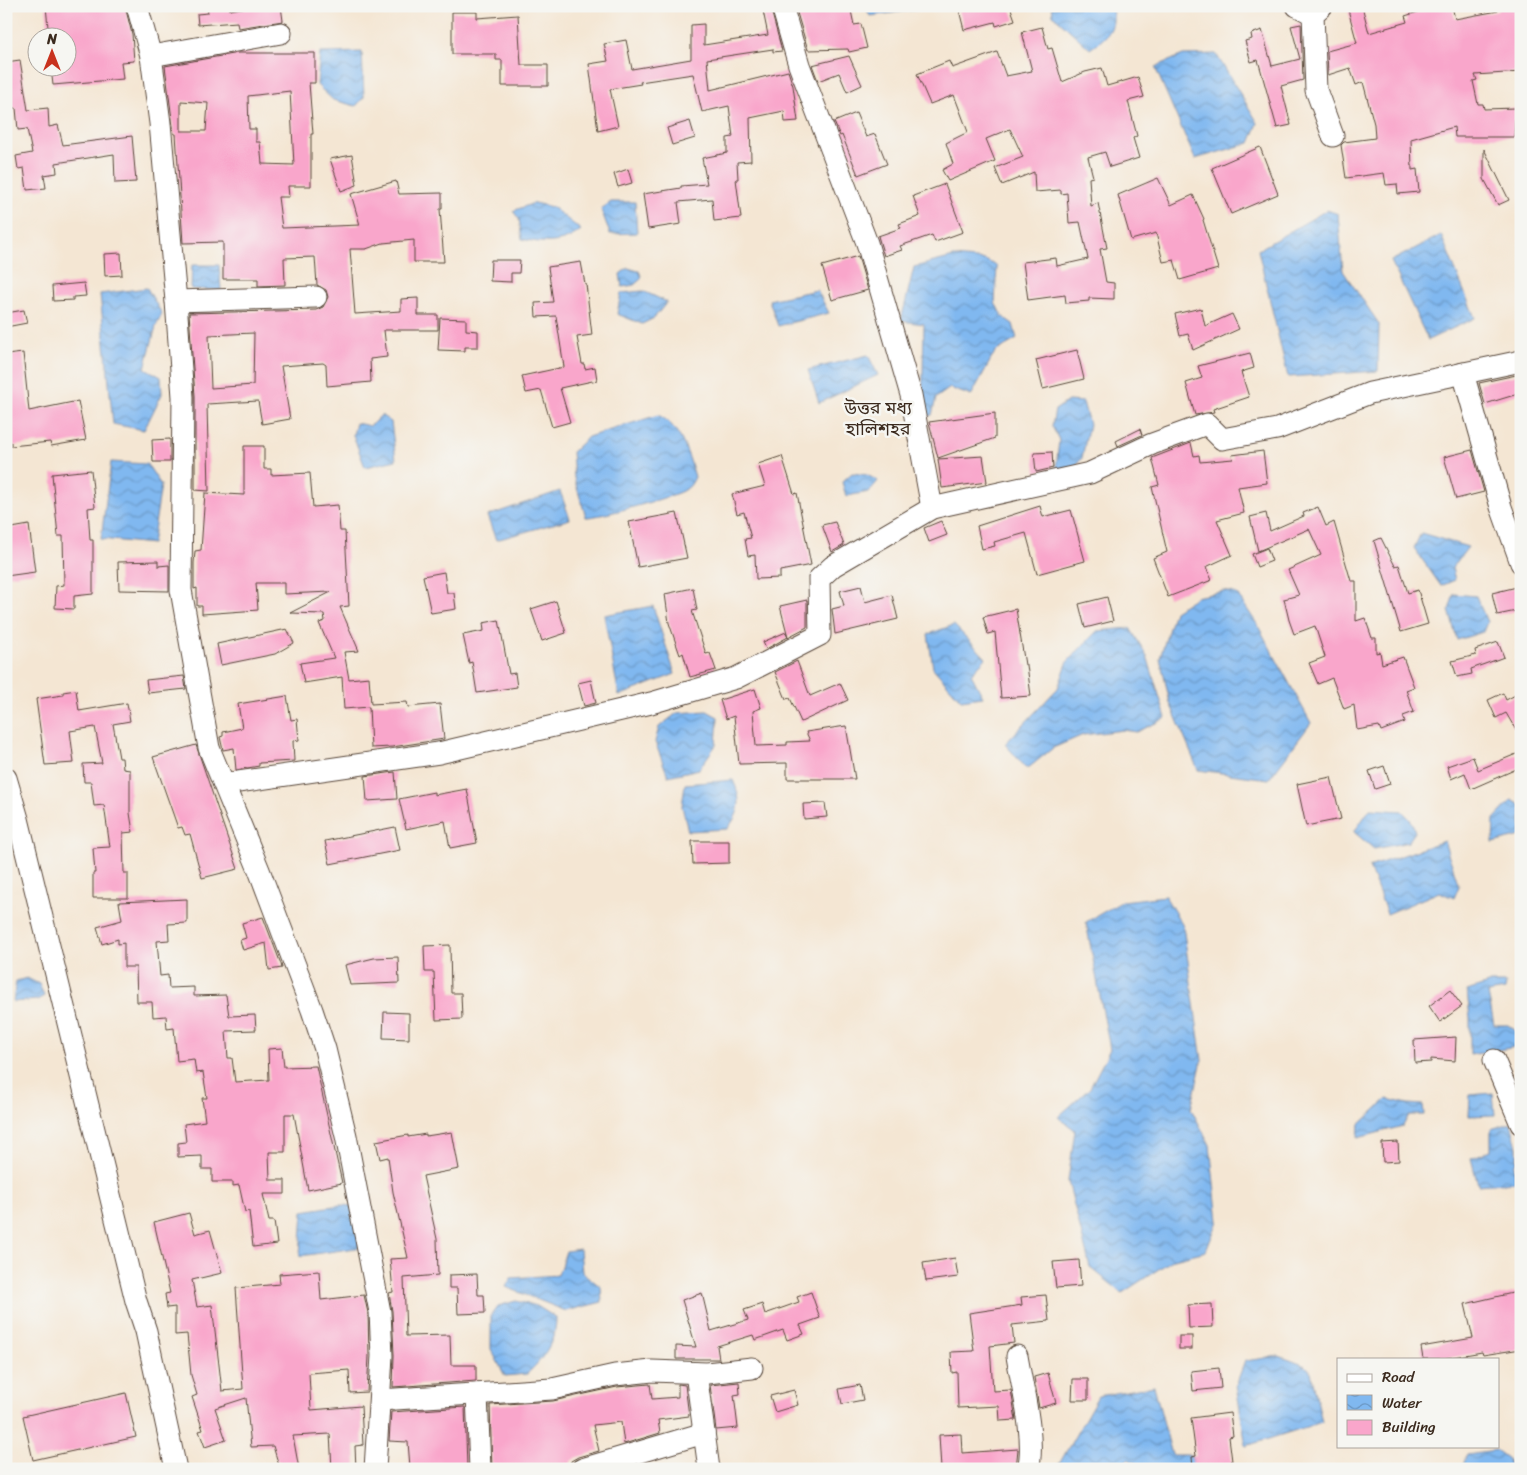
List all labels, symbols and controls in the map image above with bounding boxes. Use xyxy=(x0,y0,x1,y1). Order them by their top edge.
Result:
text: N xyxy=(46,27,57,52)
north arrow xyxy=(28,28,78,78)
district label: উত্তর মধ্য হালিশহর xyxy=(843,392,913,445)
legend xyxy=(1337,1358,1500,1448)
text: Road xyxy=(1382,1364,1415,1390)
text: Water xyxy=(1382,1390,1422,1416)
text: Building xyxy=(1382,1414,1436,1440)

